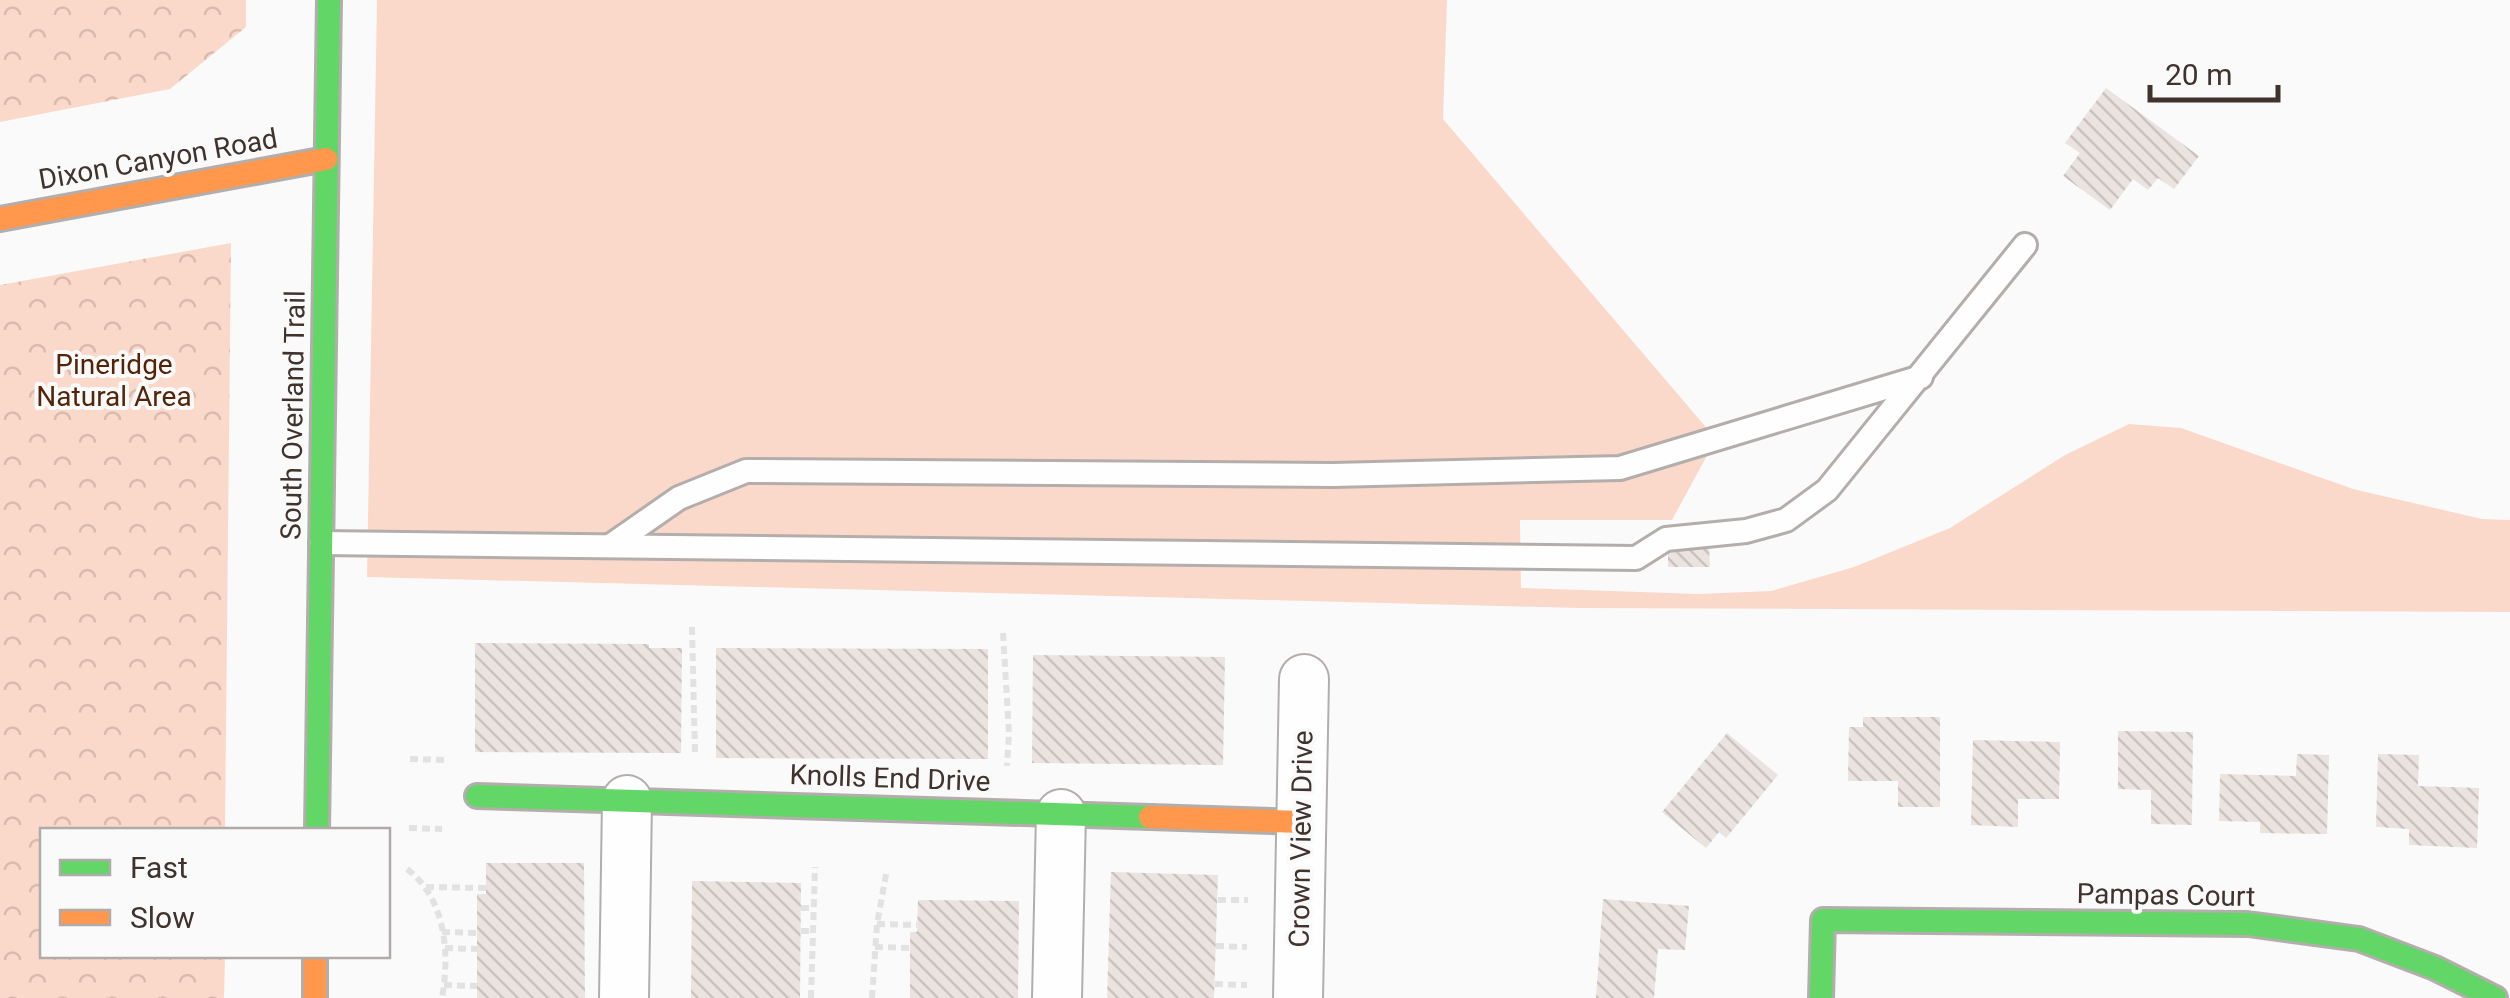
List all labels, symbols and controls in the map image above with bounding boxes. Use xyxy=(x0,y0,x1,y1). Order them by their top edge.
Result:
scale bar xyxy=(2150,40,2278,102)
text: 20 m xyxy=(2165,57,2232,92)
street label: Dixon Canyon Road xyxy=(36,122,280,196)
street label: South Overland Trail xyxy=(274,290,312,540)
park label: Pineridge Natural Area xyxy=(36,348,192,413)
street label: Crown View Drive xyxy=(1283,730,1319,948)
street label: Knolls End Drive xyxy=(789,758,991,798)
legend xyxy=(40,828,390,958)
text: Fast xyxy=(130,850,188,885)
street label: Pampas Court xyxy=(2076,877,2256,913)
text: Slow xyxy=(130,900,195,935)

